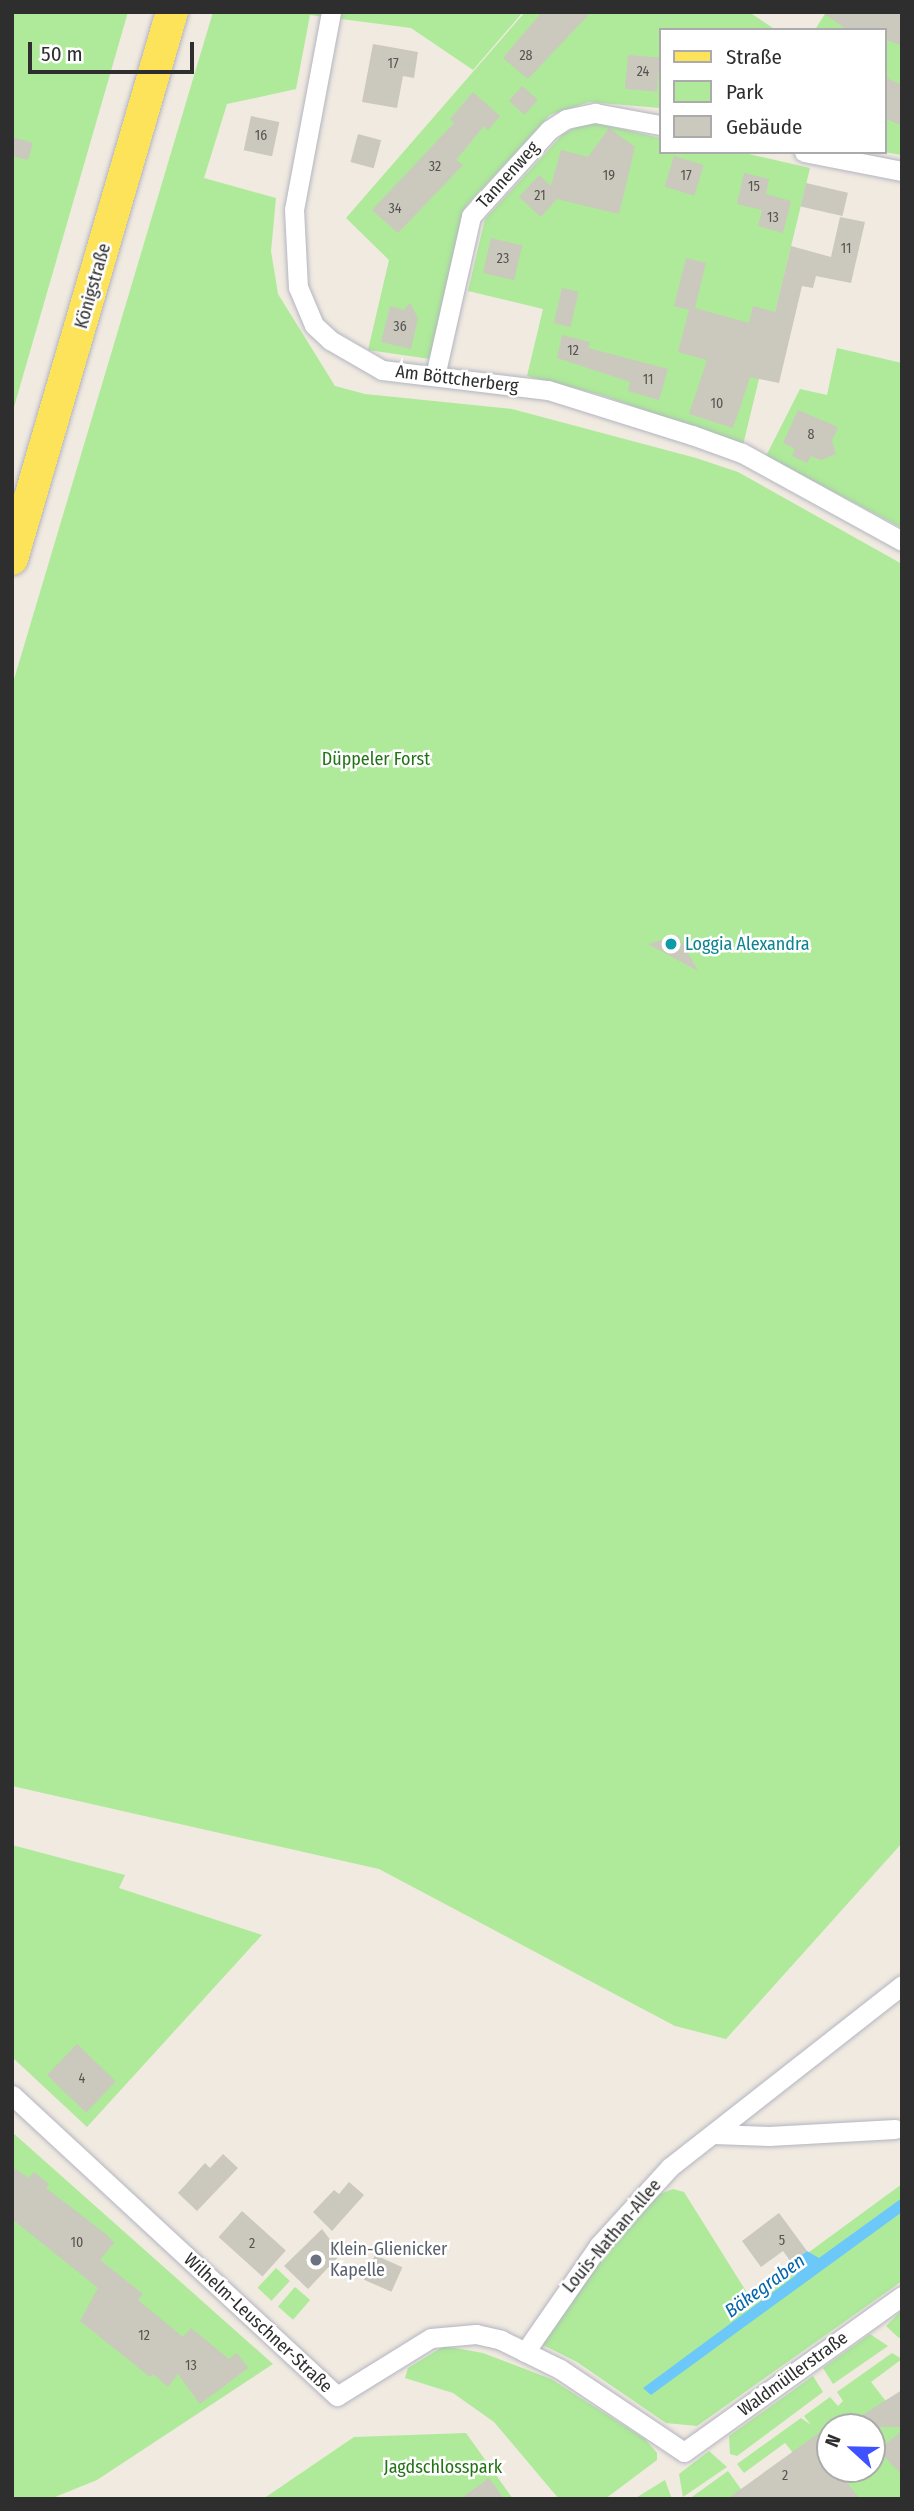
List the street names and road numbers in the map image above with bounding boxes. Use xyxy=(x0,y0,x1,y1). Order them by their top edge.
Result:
street label: Tannenweg xyxy=(472,137,544,213)
street label: Königstraße xyxy=(71,241,115,331)
street label: Am Böttcherberg xyxy=(394,361,520,397)
street label: Louis-Nathan-Allee xyxy=(558,2175,666,2297)
street label: Wilhelm-Leuschner-Straße xyxy=(179,2249,337,2397)
street label: Waldmüllerstraße xyxy=(734,2327,852,2421)

